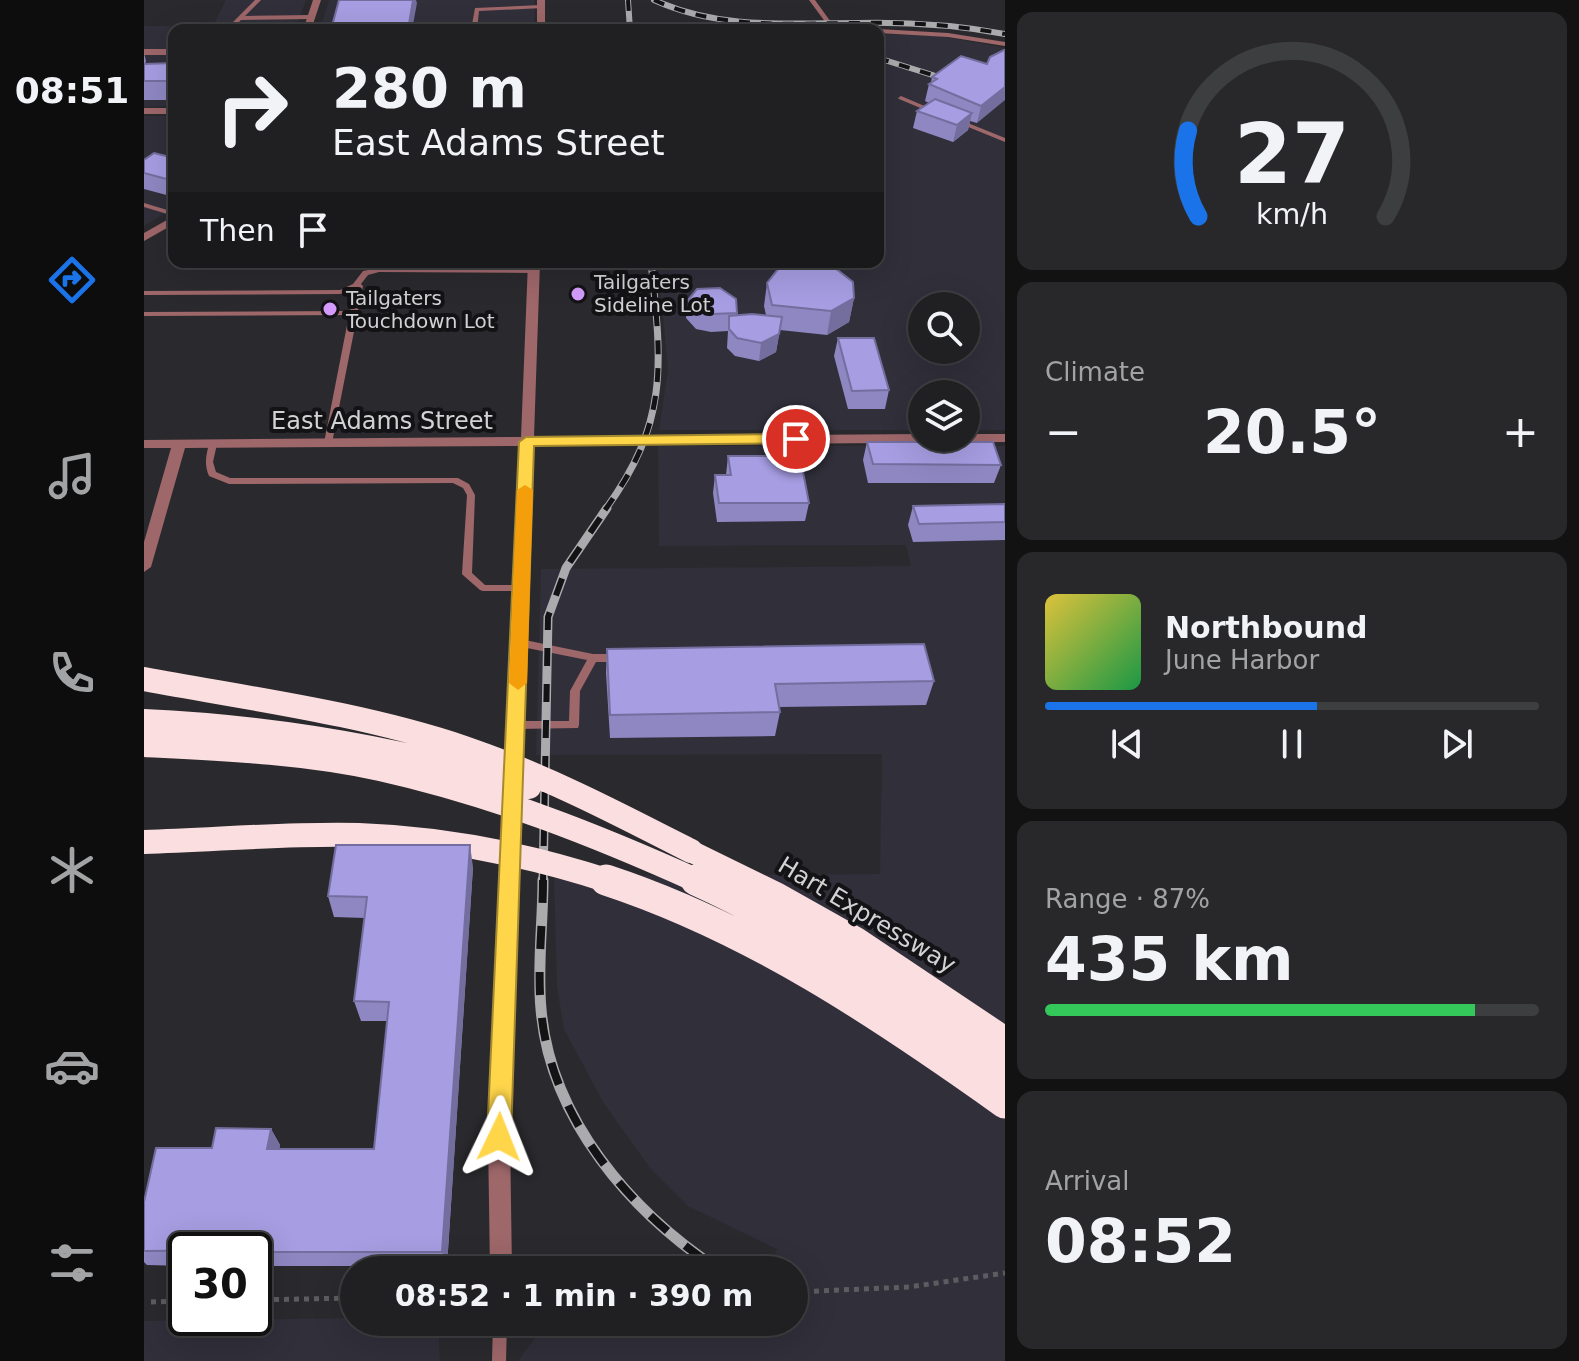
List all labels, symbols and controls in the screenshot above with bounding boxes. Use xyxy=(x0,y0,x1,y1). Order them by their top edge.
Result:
text: 280 m xyxy=(332,55,527,120)
icon: right xyxy=(200,56,304,160)
text: 08:51 xyxy=(15,70,129,111)
text: 27 xyxy=(1234,105,1350,202)
text: East Adams Street xyxy=(332,122,665,163)
text: km/h xyxy=(1256,197,1328,231)
icon: arrive xyxy=(291,208,335,252)
text: Then xyxy=(200,213,275,248)
icon: directions xyxy=(44,252,100,308)
place label: Tailgaters Sideline Lot xyxy=(593,270,711,317)
marker: Tailgaters Sideline Lot xyxy=(569,285,587,303)
place label: Tailgaters Touchdown Lot xyxy=(345,286,495,333)
map controls xyxy=(908,292,980,452)
button: search xyxy=(908,292,980,364)
marker: Tailgaters Touchdown Lot xyxy=(321,300,339,318)
text: Climate xyxy=(1045,357,1145,387)
button: layers xyxy=(908,380,980,452)
text: 20.5° xyxy=(1203,397,1381,467)
pin xyxy=(762,405,830,473)
text: − xyxy=(1045,406,1082,457)
text: + xyxy=(1502,406,1539,457)
street label: East Adams Street xyxy=(271,407,493,435)
icon: arrive xyxy=(774,417,818,461)
icon: music xyxy=(44,448,100,504)
text: Northbound xyxy=(1165,610,1368,645)
icon: phone xyxy=(44,645,100,701)
text: June Harbor xyxy=(1165,645,1319,675)
icon: previous xyxy=(1105,722,1149,766)
icon: pause xyxy=(1270,722,1314,766)
icon: next xyxy=(1435,722,1479,766)
icon: climate xyxy=(44,842,100,898)
street label: Hart Expressway xyxy=(773,851,961,979)
text: Range · 87% xyxy=(1045,884,1210,914)
text: 435 km xyxy=(1045,924,1294,994)
icon: car xyxy=(44,1038,100,1094)
position arrow xyxy=(457,1095,541,1179)
text: Arrival xyxy=(1045,1166,1129,1196)
text: 08:52 xyxy=(1045,1206,1236,1276)
speed limit sign: 30 xyxy=(168,1232,272,1336)
icon: filters xyxy=(44,1235,100,1291)
text: 08:52 · 1 min · 390 m xyxy=(395,1278,753,1313)

